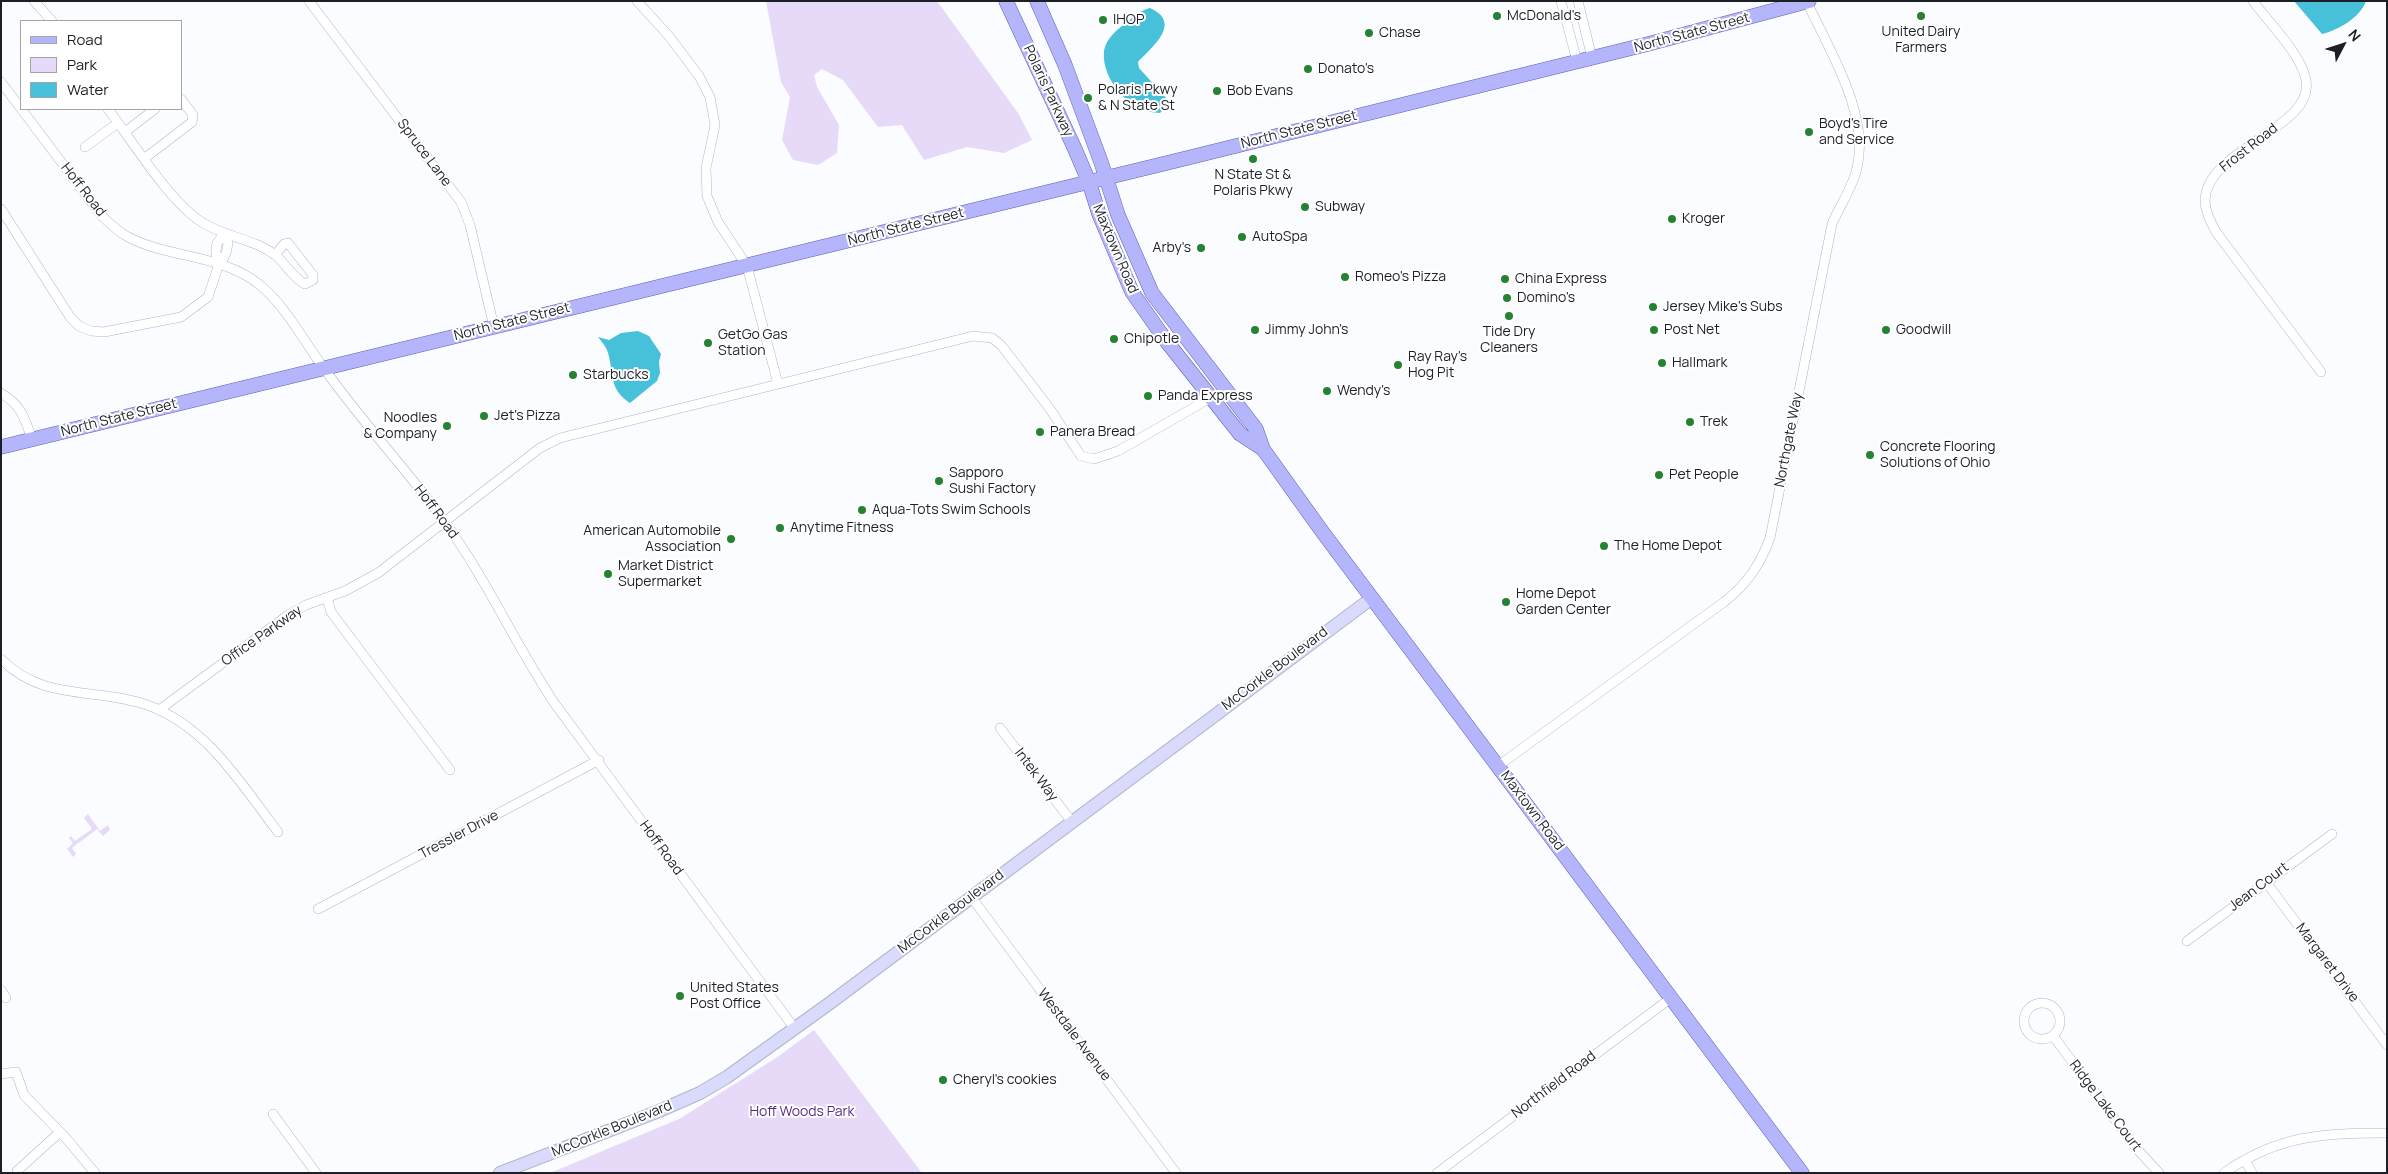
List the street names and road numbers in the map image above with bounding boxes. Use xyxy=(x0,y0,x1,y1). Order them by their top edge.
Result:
street label: North State Street xyxy=(1632,9,1752,57)
street label: Polaris Parkway xyxy=(1019,43,1077,139)
street label: North State Street xyxy=(1239,107,1359,153)
street label: Spruce Lane xyxy=(393,116,455,190)
street label: Frost Road xyxy=(2217,120,2281,176)
street label: Hoff Road xyxy=(57,160,109,220)
street label: Maxtown Road xyxy=(1089,202,1141,296)
street label: North State Street xyxy=(846,204,966,250)
street label: North State Street xyxy=(452,299,572,345)
street label: Northgate Way xyxy=(1772,391,1806,489)
street label: North State Street xyxy=(59,395,179,441)
street label: Hoff Road xyxy=(410,482,462,542)
street label: Office Parkway xyxy=(219,602,305,670)
street label: McCorkle Boulevard xyxy=(1219,624,1331,714)
street label: Intek Way xyxy=(1011,745,1061,805)
street label: Maxtown Road xyxy=(1497,768,1567,854)
street label: Tressler Drive xyxy=(416,807,502,863)
street label: Hoff Road xyxy=(636,818,686,878)
street label: Jean Court xyxy=(2226,859,2292,915)
street label: McCorkle Boulevard xyxy=(895,867,1007,957)
street label: Margaret Drive xyxy=(2292,920,2362,1006)
street label: Westdale Avenue xyxy=(1034,985,1114,1085)
street label: Northfield Road xyxy=(1509,1048,1599,1122)
street label: Ridge Lake Court xyxy=(2065,1057,2145,1155)
street label: McCorkle Boulevard xyxy=(549,1097,675,1161)

